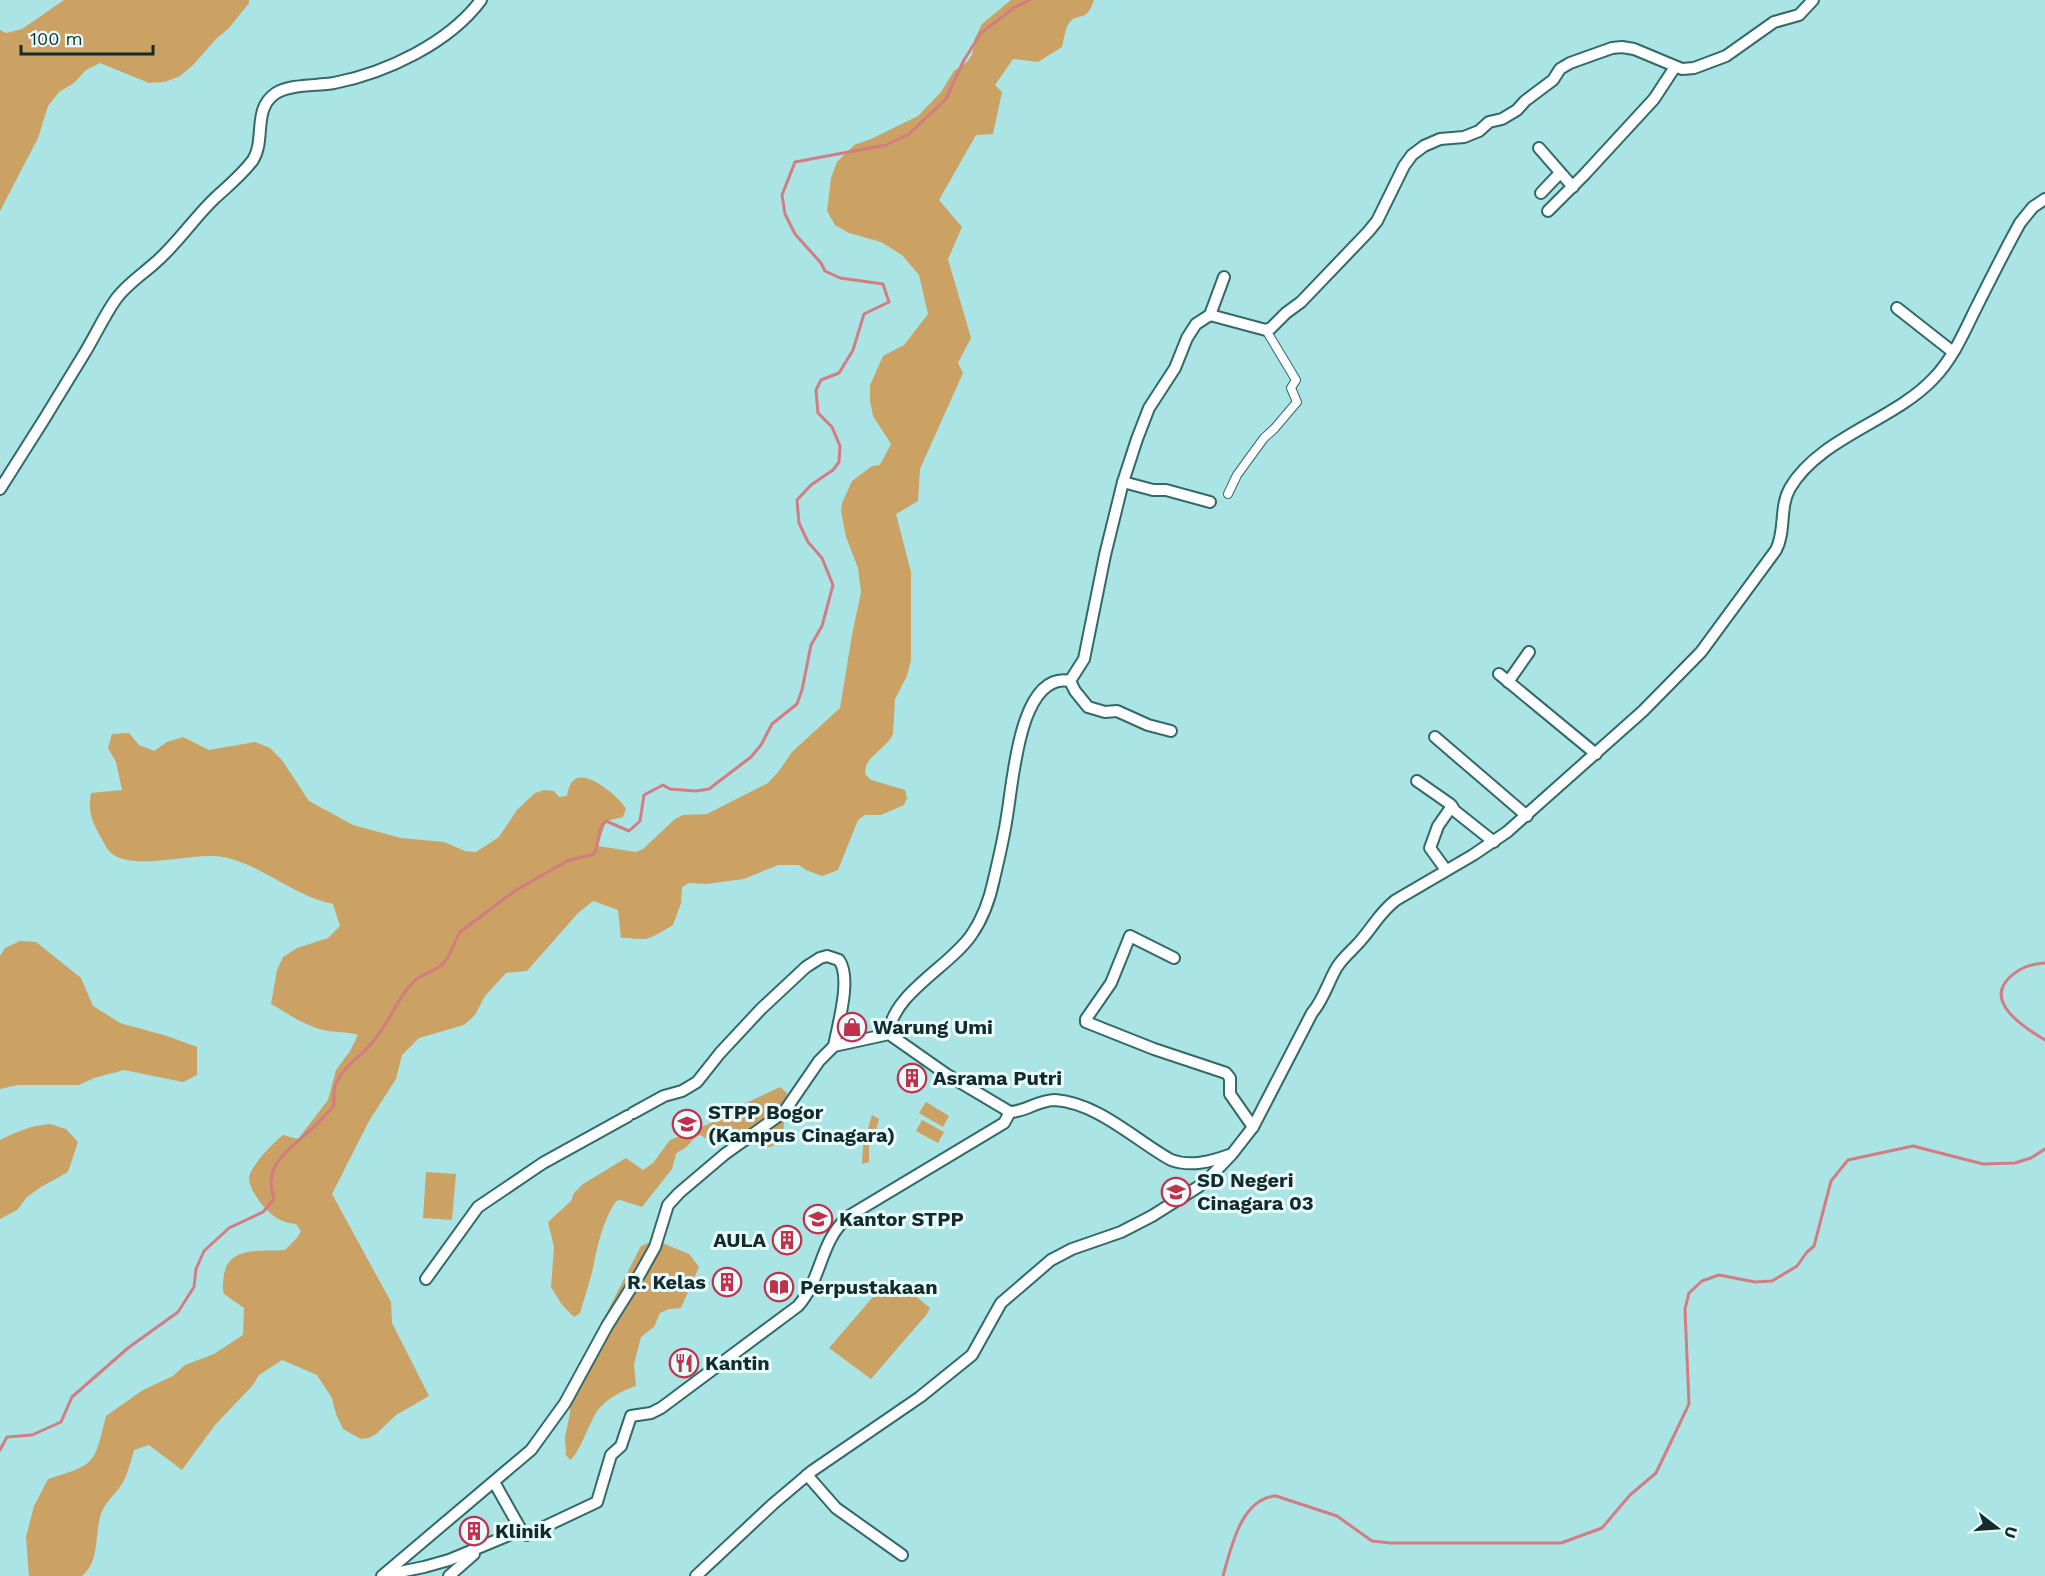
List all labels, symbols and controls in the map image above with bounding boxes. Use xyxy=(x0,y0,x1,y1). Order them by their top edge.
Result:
scale bar xyxy=(21,18,153,56)
text: 100 m xyxy=(30,28,83,49)
shop icon: Warung Umi xyxy=(836,1011,868,1043)
place label: Warung Umi xyxy=(873,1015,993,1039)
building icon: Asrama Putri xyxy=(896,1062,928,1094)
place label: Asrama Putri xyxy=(933,1066,1062,1090)
place label: STPP Bogor (Kampus Cinagara) xyxy=(708,1100,895,1147)
school or university icon: STPP Bogor (Kampus Cinagara) xyxy=(671,1108,703,1140)
place label: SD Negeri Cinagara 03 xyxy=(1197,1168,1314,1215)
school or university icon: SD Negeri Cinagara 03 xyxy=(1160,1176,1192,1208)
school or university icon: Kantor STPP xyxy=(802,1203,834,1235)
place label: Kantor STPP xyxy=(839,1207,964,1231)
building icon: AULA xyxy=(771,1224,803,1256)
place label: AULA xyxy=(713,1228,766,1252)
building icon: R. Kelas xyxy=(711,1266,743,1298)
place label: R. Kelas xyxy=(627,1270,706,1294)
library icon: Perpustakaan xyxy=(763,1271,795,1303)
place label: Perpustakaan xyxy=(800,1275,938,1299)
restaurant icon: Kantin xyxy=(668,1347,700,1379)
place label: Kantin xyxy=(705,1351,770,1375)
north arrow xyxy=(1967,1498,2027,1558)
building icon: Klinik xyxy=(458,1515,490,1547)
place label: Klinik xyxy=(495,1519,552,1543)
text: U xyxy=(2000,1524,2022,1540)

